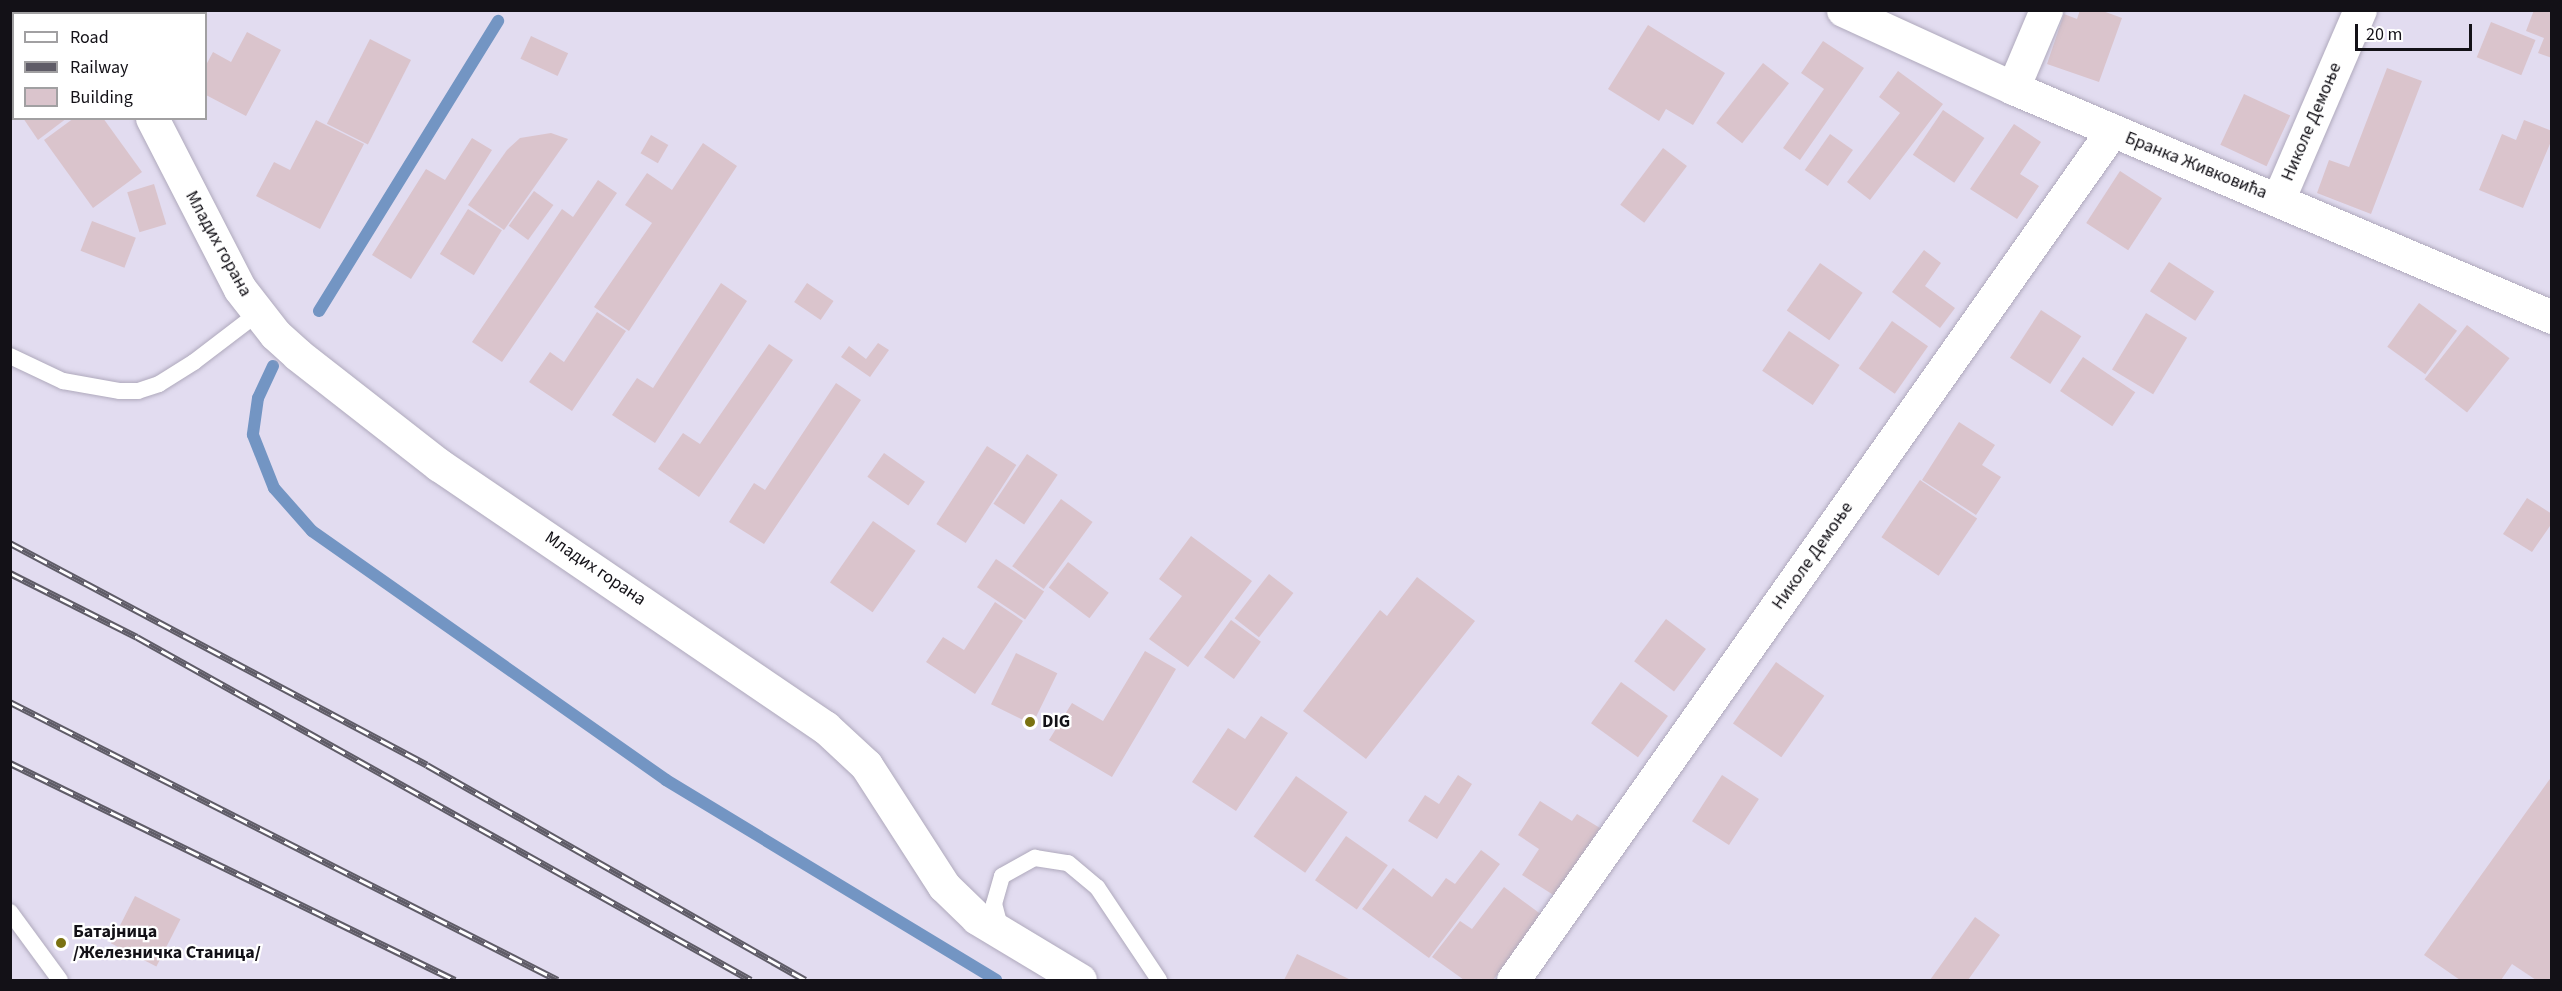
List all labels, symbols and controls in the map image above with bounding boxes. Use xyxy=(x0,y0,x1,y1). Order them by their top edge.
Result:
legend xyxy=(12,12,207,120)
scale bar xyxy=(2358,12,2475,50)
text: 20 m xyxy=(2366,22,2402,47)
text: Road xyxy=(70,25,109,50)
text: Railway xyxy=(70,55,129,80)
street label: Николе Демоње xyxy=(2277,60,2347,184)
text: Building xyxy=(70,85,133,110)
street label: Бранка Живковића xyxy=(2122,128,2270,204)
street label: Младих горана xyxy=(180,187,256,301)
street label: Николе Демоње xyxy=(1768,498,1858,614)
street label: Младих горана xyxy=(540,527,650,611)
place label: DIG xyxy=(1042,711,1070,733)
marker: DIG xyxy=(1023,715,1037,729)
place label: Батајница /Железничка Станица/ xyxy=(73,922,261,964)
marker: Батајница /Железничка Станица/ xyxy=(54,936,68,950)

